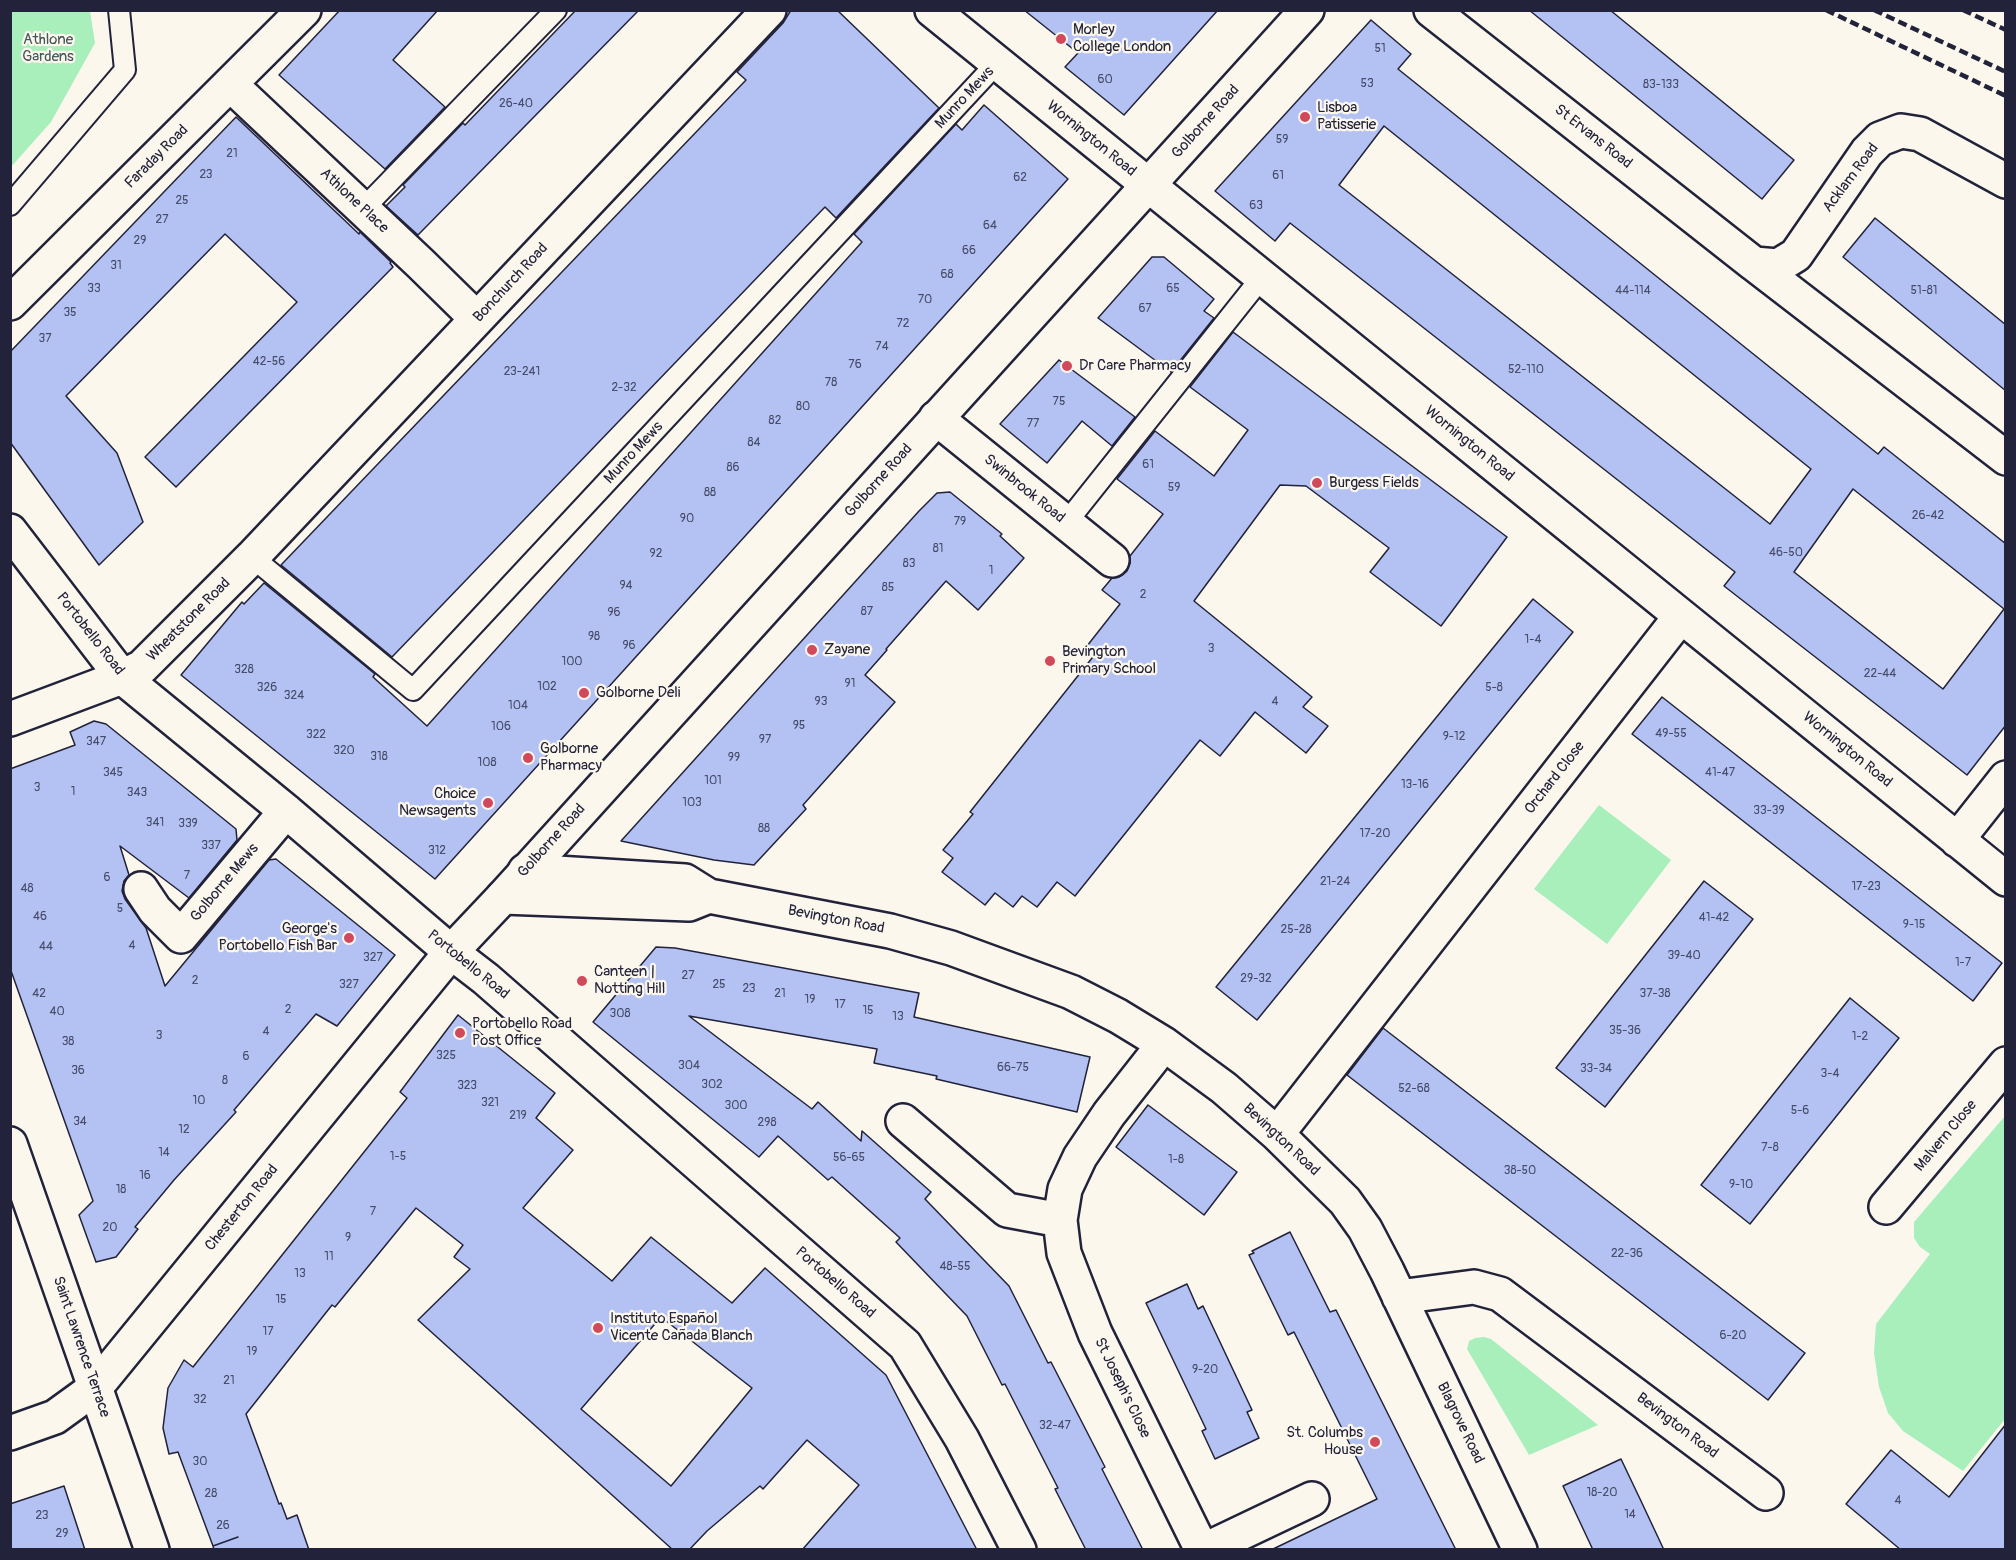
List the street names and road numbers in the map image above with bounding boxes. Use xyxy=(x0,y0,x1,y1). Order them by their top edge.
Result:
street label: Munro Mews xyxy=(932,63,998,133)
street label: Golborne Road xyxy=(1168,82,1244,162)
street label: Wornington Road xyxy=(1043,97,1139,181)
street label: St Ervans Road xyxy=(1551,101,1635,173)
street label: Faraday Road xyxy=(121,121,193,193)
street label: Acklam Road xyxy=(1819,140,1883,216)
street label: Athlone Place xyxy=(316,165,392,237)
street label: Bonchurch Road xyxy=(470,240,552,326)
street label: Wornington Road xyxy=(1421,402,1517,486)
street label: Munro Mews xyxy=(601,418,667,488)
street label: Golborne Road xyxy=(841,441,917,521)
street label: Swinbrook Road xyxy=(980,451,1068,527)
street label: Wheatstone Road xyxy=(144,575,234,665)
street label: Portobello Road xyxy=(52,589,128,679)
street label: Wornington Road xyxy=(1799,708,1895,792)
street label: Orchard Close xyxy=(1521,738,1589,818)
street label: Golborne Road xyxy=(514,801,590,881)
street label: Golborne Mews xyxy=(187,840,263,926)
street label: Bevington Road xyxy=(786,902,886,938)
street label: Portobello Road xyxy=(423,927,513,1003)
street label: Malvern Close xyxy=(1911,1097,1981,1175)
street label: Bevington Road xyxy=(1239,1100,1323,1180)
street label: Chesterton Road xyxy=(202,1161,282,1255)
street label: Portobello Road xyxy=(791,1243,879,1323)
street label: Saint Lawrence Terrace xyxy=(48,1274,114,1420)
street label: St Joseph's Close xyxy=(1090,1335,1154,1441)
street label: Blagrove Road xyxy=(1433,1379,1487,1467)
street label: Bevington Road xyxy=(1632,1389,1722,1463)

